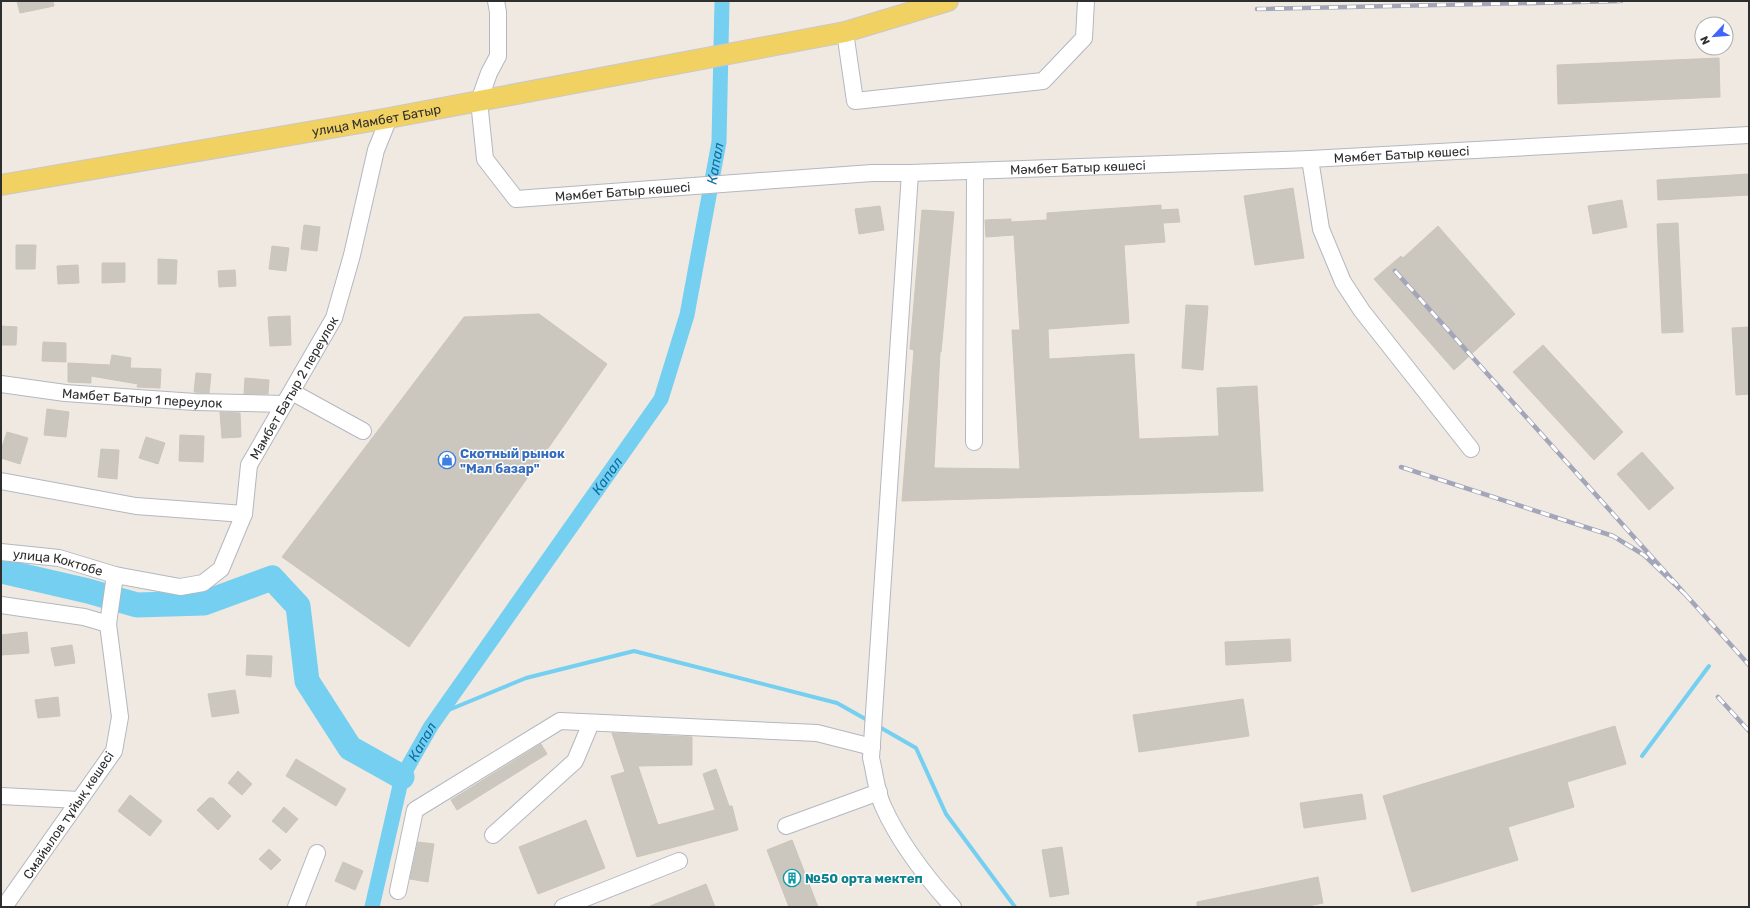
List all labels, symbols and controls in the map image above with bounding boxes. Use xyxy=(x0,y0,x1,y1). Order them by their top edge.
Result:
north arrow xyxy=(1694,16,1734,56)
text: N xyxy=(1698,34,1713,47)
street label: улица Мамбет Батыр xyxy=(311,101,442,139)
water label: Капал xyxy=(703,141,728,186)
street label: Мәмбет Батыр көшесі xyxy=(1333,143,1470,166)
street label: Мәмбет Батыр көшесі xyxy=(1010,158,1146,177)
street label: Мәмбет Батыр көшесі xyxy=(554,179,691,204)
street label: Мамбет Батыр 2 переулок xyxy=(247,314,341,462)
street label: Мамбет Батыр 1 переулок xyxy=(61,386,223,411)
place label: Скотный рынок "Мал базар" xyxy=(460,446,565,476)
shop icon: Скотный рынок "Мал базар" xyxy=(437,450,457,470)
water label: Капал xyxy=(588,454,626,498)
street label: улица Коктобе xyxy=(12,546,105,579)
water label: Капал xyxy=(405,720,440,764)
street label: Смайылов тұйық көшесі xyxy=(20,749,117,882)
building icon: №50 орта мектеп xyxy=(782,868,802,888)
place label: №50 орта мектеп xyxy=(805,871,923,886)

